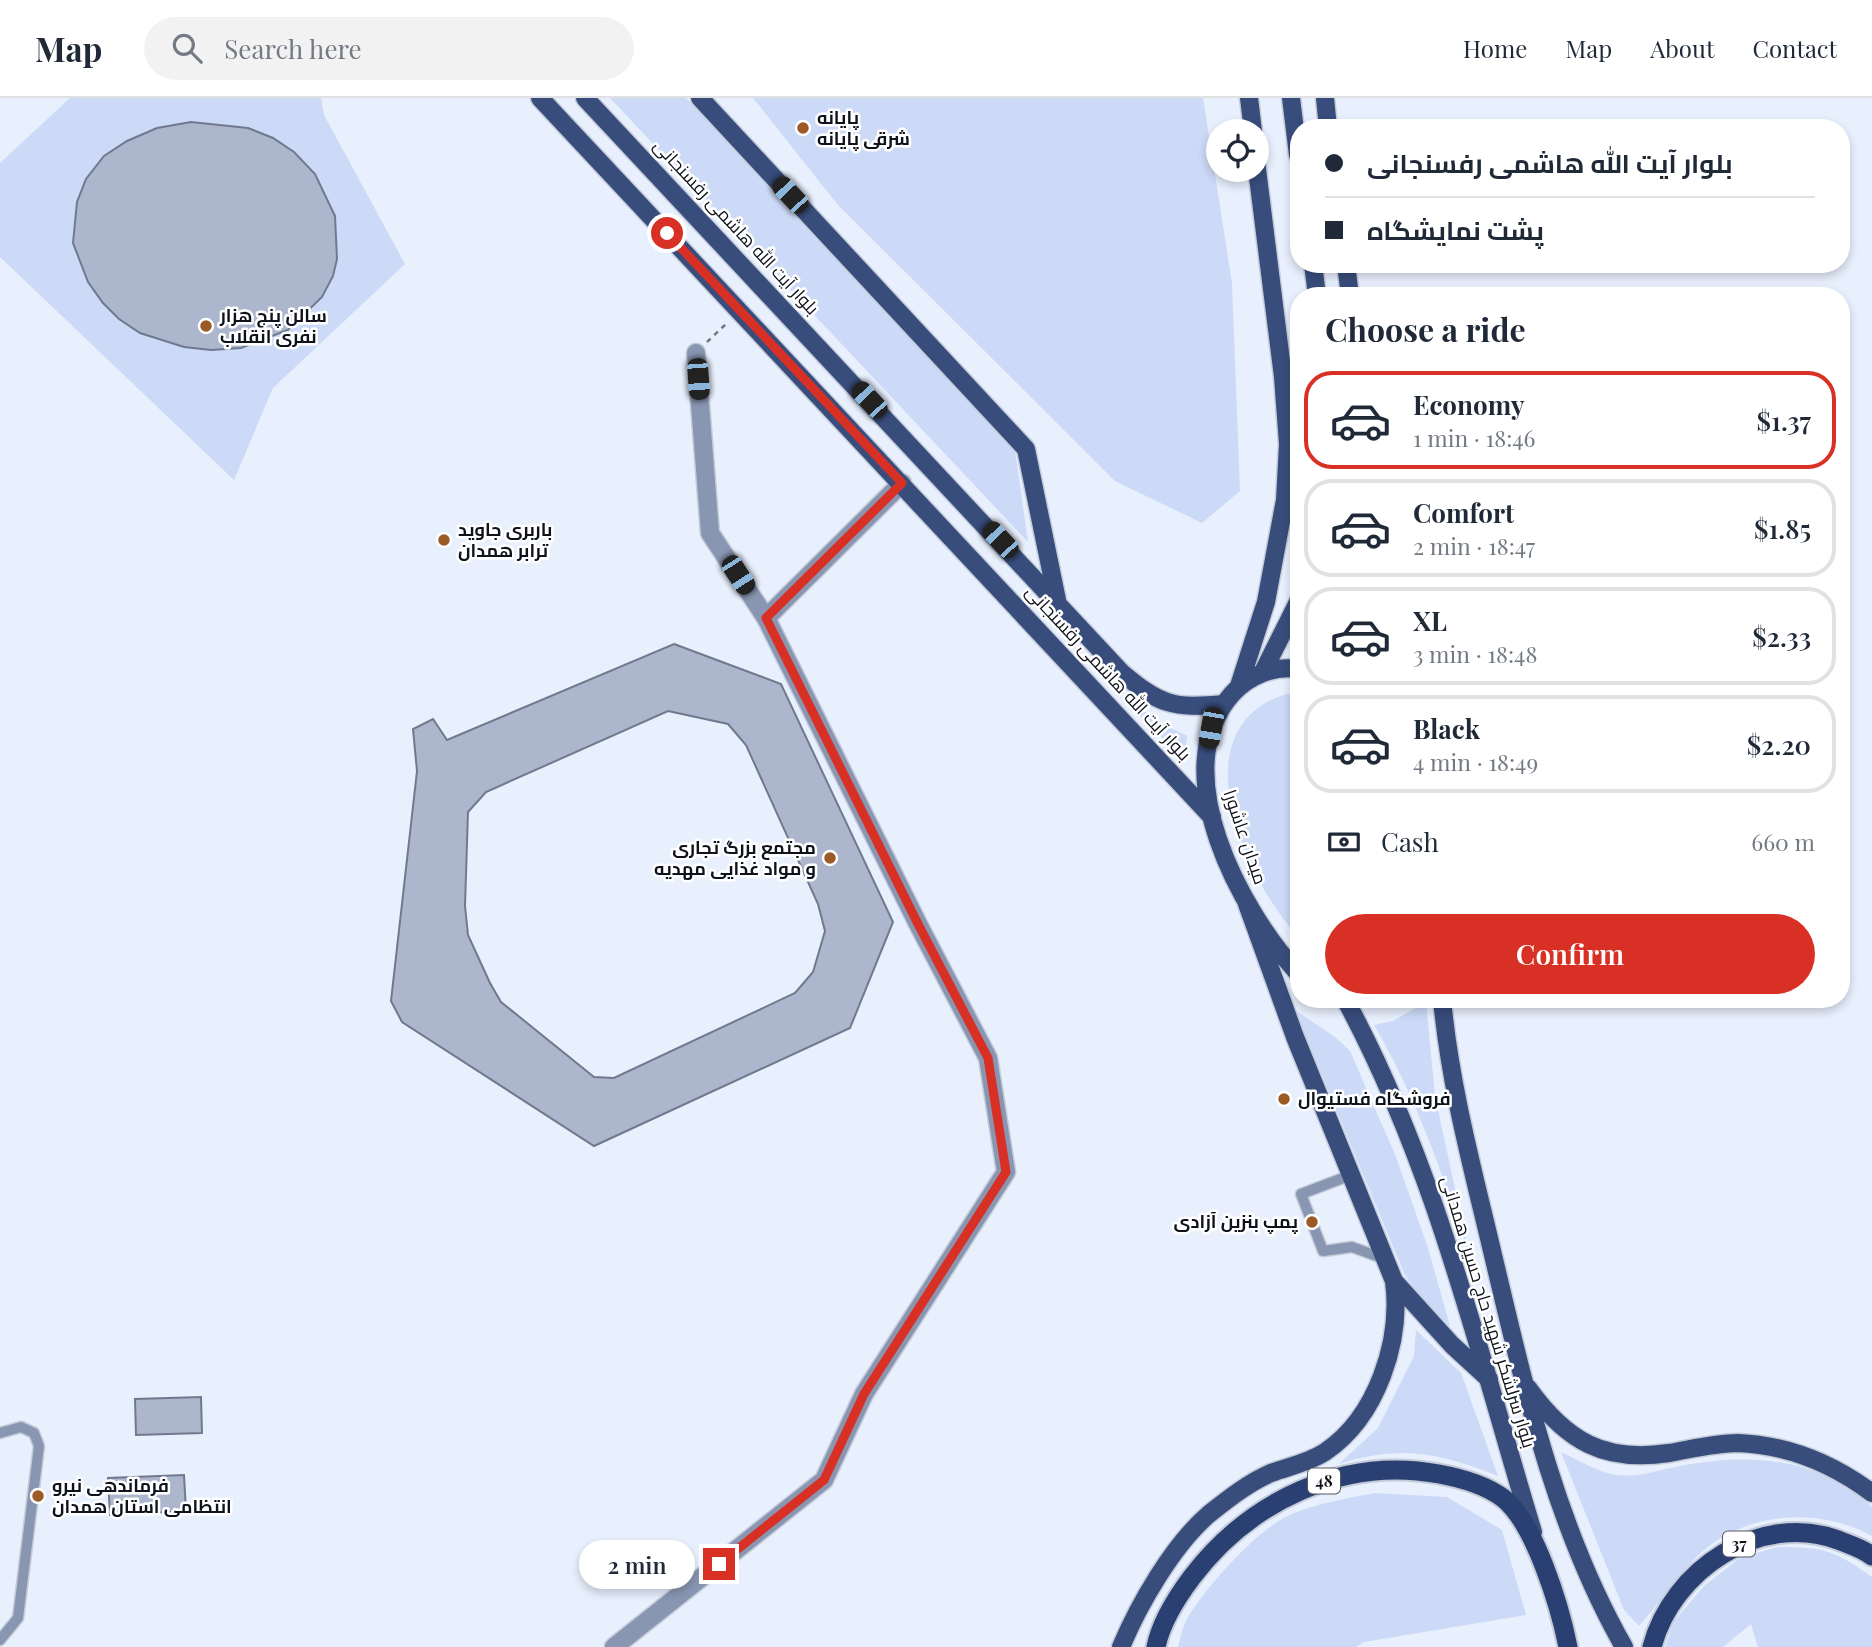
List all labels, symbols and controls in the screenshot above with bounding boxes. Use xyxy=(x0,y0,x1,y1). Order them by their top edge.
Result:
search box xyxy=(144,17,634,80)
text: Map xyxy=(35,26,102,70)
icon: search xyxy=(168,29,206,67)
text: Search here xyxy=(224,31,362,66)
text: Home xyxy=(1463,32,1527,64)
text: Map xyxy=(1565,32,1612,64)
text: About xyxy=(1650,32,1714,64)
text: Contact xyxy=(1752,32,1837,64)
place label: پایانه شرقی پایانه xyxy=(817,105,910,151)
map controls xyxy=(1206,119,1269,182)
button: locate xyxy=(1206,119,1269,182)
marker: پایانه شرقی پایانه xyxy=(795,120,811,136)
street label: بلوار آیت الله هاشمی رفسنجانی xyxy=(649,133,825,319)
text: بلوار آیت الله هاشمی رفسنجانی xyxy=(1367,145,1733,180)
car xyxy=(768,172,813,218)
text: پشت نمایشگاه xyxy=(1367,212,1544,247)
route start xyxy=(651,217,683,249)
place label: سالن پنج هزار نفری انقلاب xyxy=(219,303,327,348)
text: Choose a ride xyxy=(1325,307,1526,350)
marker: سالن پنج هزار نفری انقلاب xyxy=(198,318,214,334)
car xyxy=(687,357,710,401)
car xyxy=(847,377,892,423)
text: Economy xyxy=(1413,387,1524,422)
icon: car xyxy=(1329,389,1392,452)
text: $1.37 xyxy=(1757,403,1811,438)
text: 1 min · 18:46 xyxy=(1413,422,1536,453)
text: Comfort xyxy=(1413,495,1514,530)
icon: car xyxy=(1329,497,1392,560)
text: $1.85 xyxy=(1754,511,1811,546)
place label: باربری جاوید ترابر همدان xyxy=(458,517,552,562)
car xyxy=(978,517,1023,563)
text: 2 min · 18:47 xyxy=(1413,530,1535,561)
marker: باربری جاوید ترابر همدان xyxy=(436,532,452,548)
car xyxy=(718,552,759,598)
street label: بلوار آیت الله هاشمی رفسنجانی xyxy=(1021,579,1197,765)
text: XL xyxy=(1413,603,1447,638)
icon: car xyxy=(1329,605,1392,668)
text: $2.33 xyxy=(1752,619,1811,654)
text: 3 min · 18:48 xyxy=(1413,638,1537,669)
car xyxy=(1198,705,1225,751)
text: Black xyxy=(1413,711,1480,746)
icon: car xyxy=(1329,713,1392,776)
text: $2.20 xyxy=(1747,727,1811,762)
text: 4 min · 18:49 xyxy=(1413,746,1538,777)
street label: میدان عاشورا xyxy=(1219,786,1273,887)
icon: cash xyxy=(1325,823,1363,861)
text: Cash xyxy=(1381,824,1439,859)
text: 660 m xyxy=(1751,826,1815,857)
place label: مجتمع بزرگ تجاری و مواد غذایی مهدیه xyxy=(654,835,816,880)
marker: مجتمع بزرگ تجاری و مواد غذایی مهدیه xyxy=(822,850,838,866)
button: Confirm xyxy=(1325,914,1815,994)
place label: فروشگاه فستیوال xyxy=(1298,1086,1451,1110)
marker: فروشگاه فستیوال xyxy=(1276,1091,1292,1107)
street label: بلوار سرلشکر شهید حاج حسین همدانی xyxy=(1435,1173,1542,1451)
place label: پمپ بنزین آزادی xyxy=(1173,1209,1298,1234)
marker: پمپ بنزین آزادی xyxy=(1304,1214,1320,1230)
road number: 48 xyxy=(1308,1469,1340,1494)
place label: فرماندهی نیرو انتظامی استان همدان xyxy=(52,1473,232,1518)
marker: فرماندهی نیرو انتظامی استان همدان xyxy=(30,1488,46,1504)
road number: 37 xyxy=(1723,1532,1755,1556)
callout: 2 min xyxy=(579,1540,694,1588)
route end xyxy=(703,1548,735,1580)
text: 2 min xyxy=(608,1549,666,1580)

